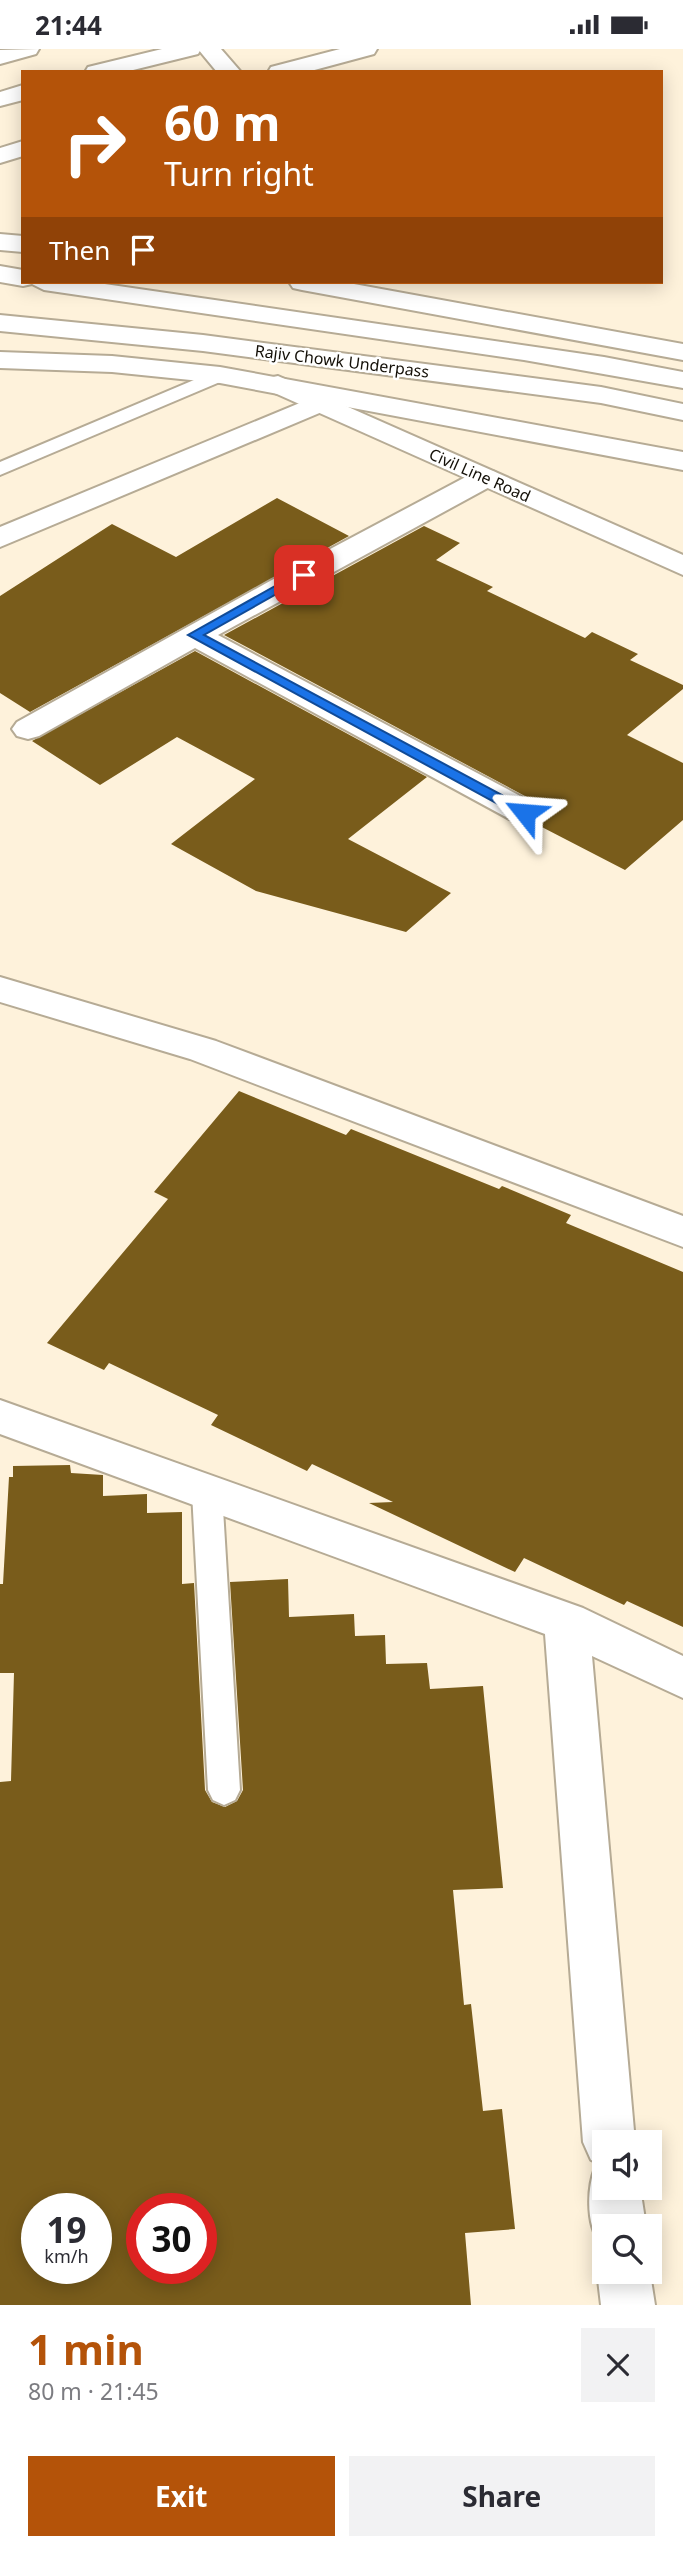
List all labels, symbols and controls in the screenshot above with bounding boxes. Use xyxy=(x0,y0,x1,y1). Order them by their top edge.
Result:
text: 21:44 xyxy=(35,7,102,43)
text: 60 m xyxy=(164,89,281,155)
icon: right xyxy=(49,98,140,189)
text: Turn right xyxy=(164,152,314,195)
icon: arrive xyxy=(124,231,162,269)
text: Then xyxy=(49,232,110,268)
street label: Rajiv Chowk Underpass xyxy=(254,339,430,383)
street label: Civil Line Road xyxy=(426,443,534,507)
pin xyxy=(274,545,334,605)
icon: arrive xyxy=(285,556,323,594)
position arrow xyxy=(488,776,562,850)
map controls xyxy=(592,2130,662,2284)
button: sound xyxy=(592,2130,662,2200)
speed limit sign: 30 xyxy=(126,2193,217,2284)
text: 19 xyxy=(46,2206,87,2253)
button: search xyxy=(592,2214,662,2284)
text: km/h xyxy=(44,2244,89,2268)
text: 1 min xyxy=(28,2320,144,2377)
button: close xyxy=(581,2328,655,2402)
text: 80 m · 21:45 xyxy=(28,2375,159,2407)
button: Exit xyxy=(28,2456,335,2536)
button: Share xyxy=(349,2456,655,2536)

